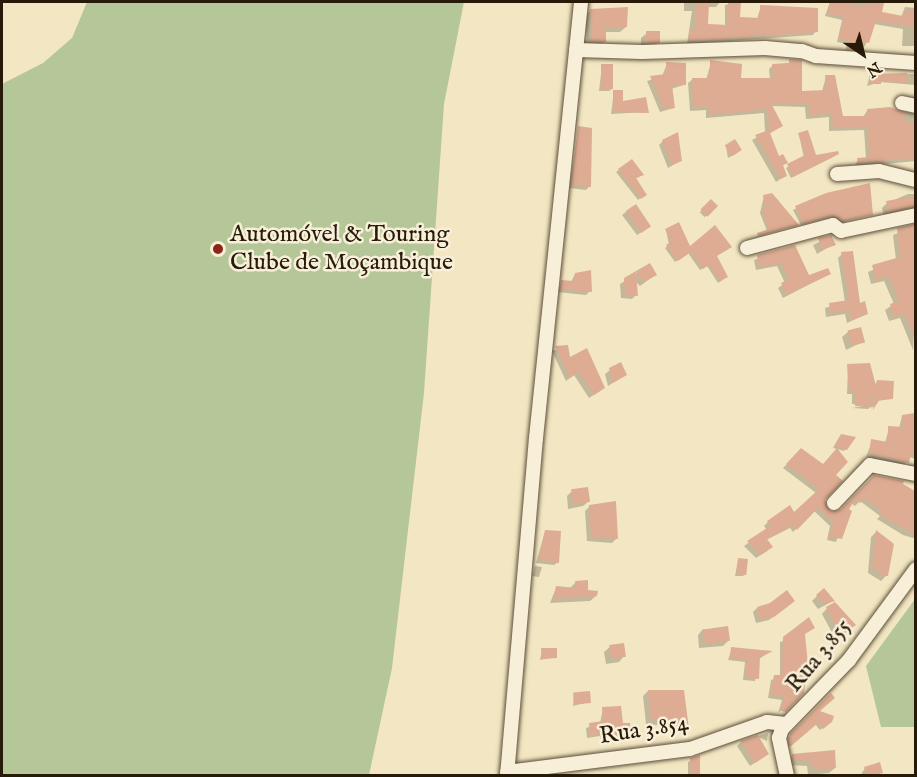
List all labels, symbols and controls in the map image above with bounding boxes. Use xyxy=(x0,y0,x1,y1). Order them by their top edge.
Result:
north arrow xyxy=(833,24,893,84)
text: N xyxy=(862,57,885,81)
place label: Automóvel & Touring Clube de Moçambique xyxy=(230,221,453,277)
marker: Automóvel & Touring Clube de Moçambique xyxy=(211,242,225,256)
street label: Rua 3.855 xyxy=(780,613,858,699)
street label: Rua 3.854 xyxy=(597,709,691,751)

